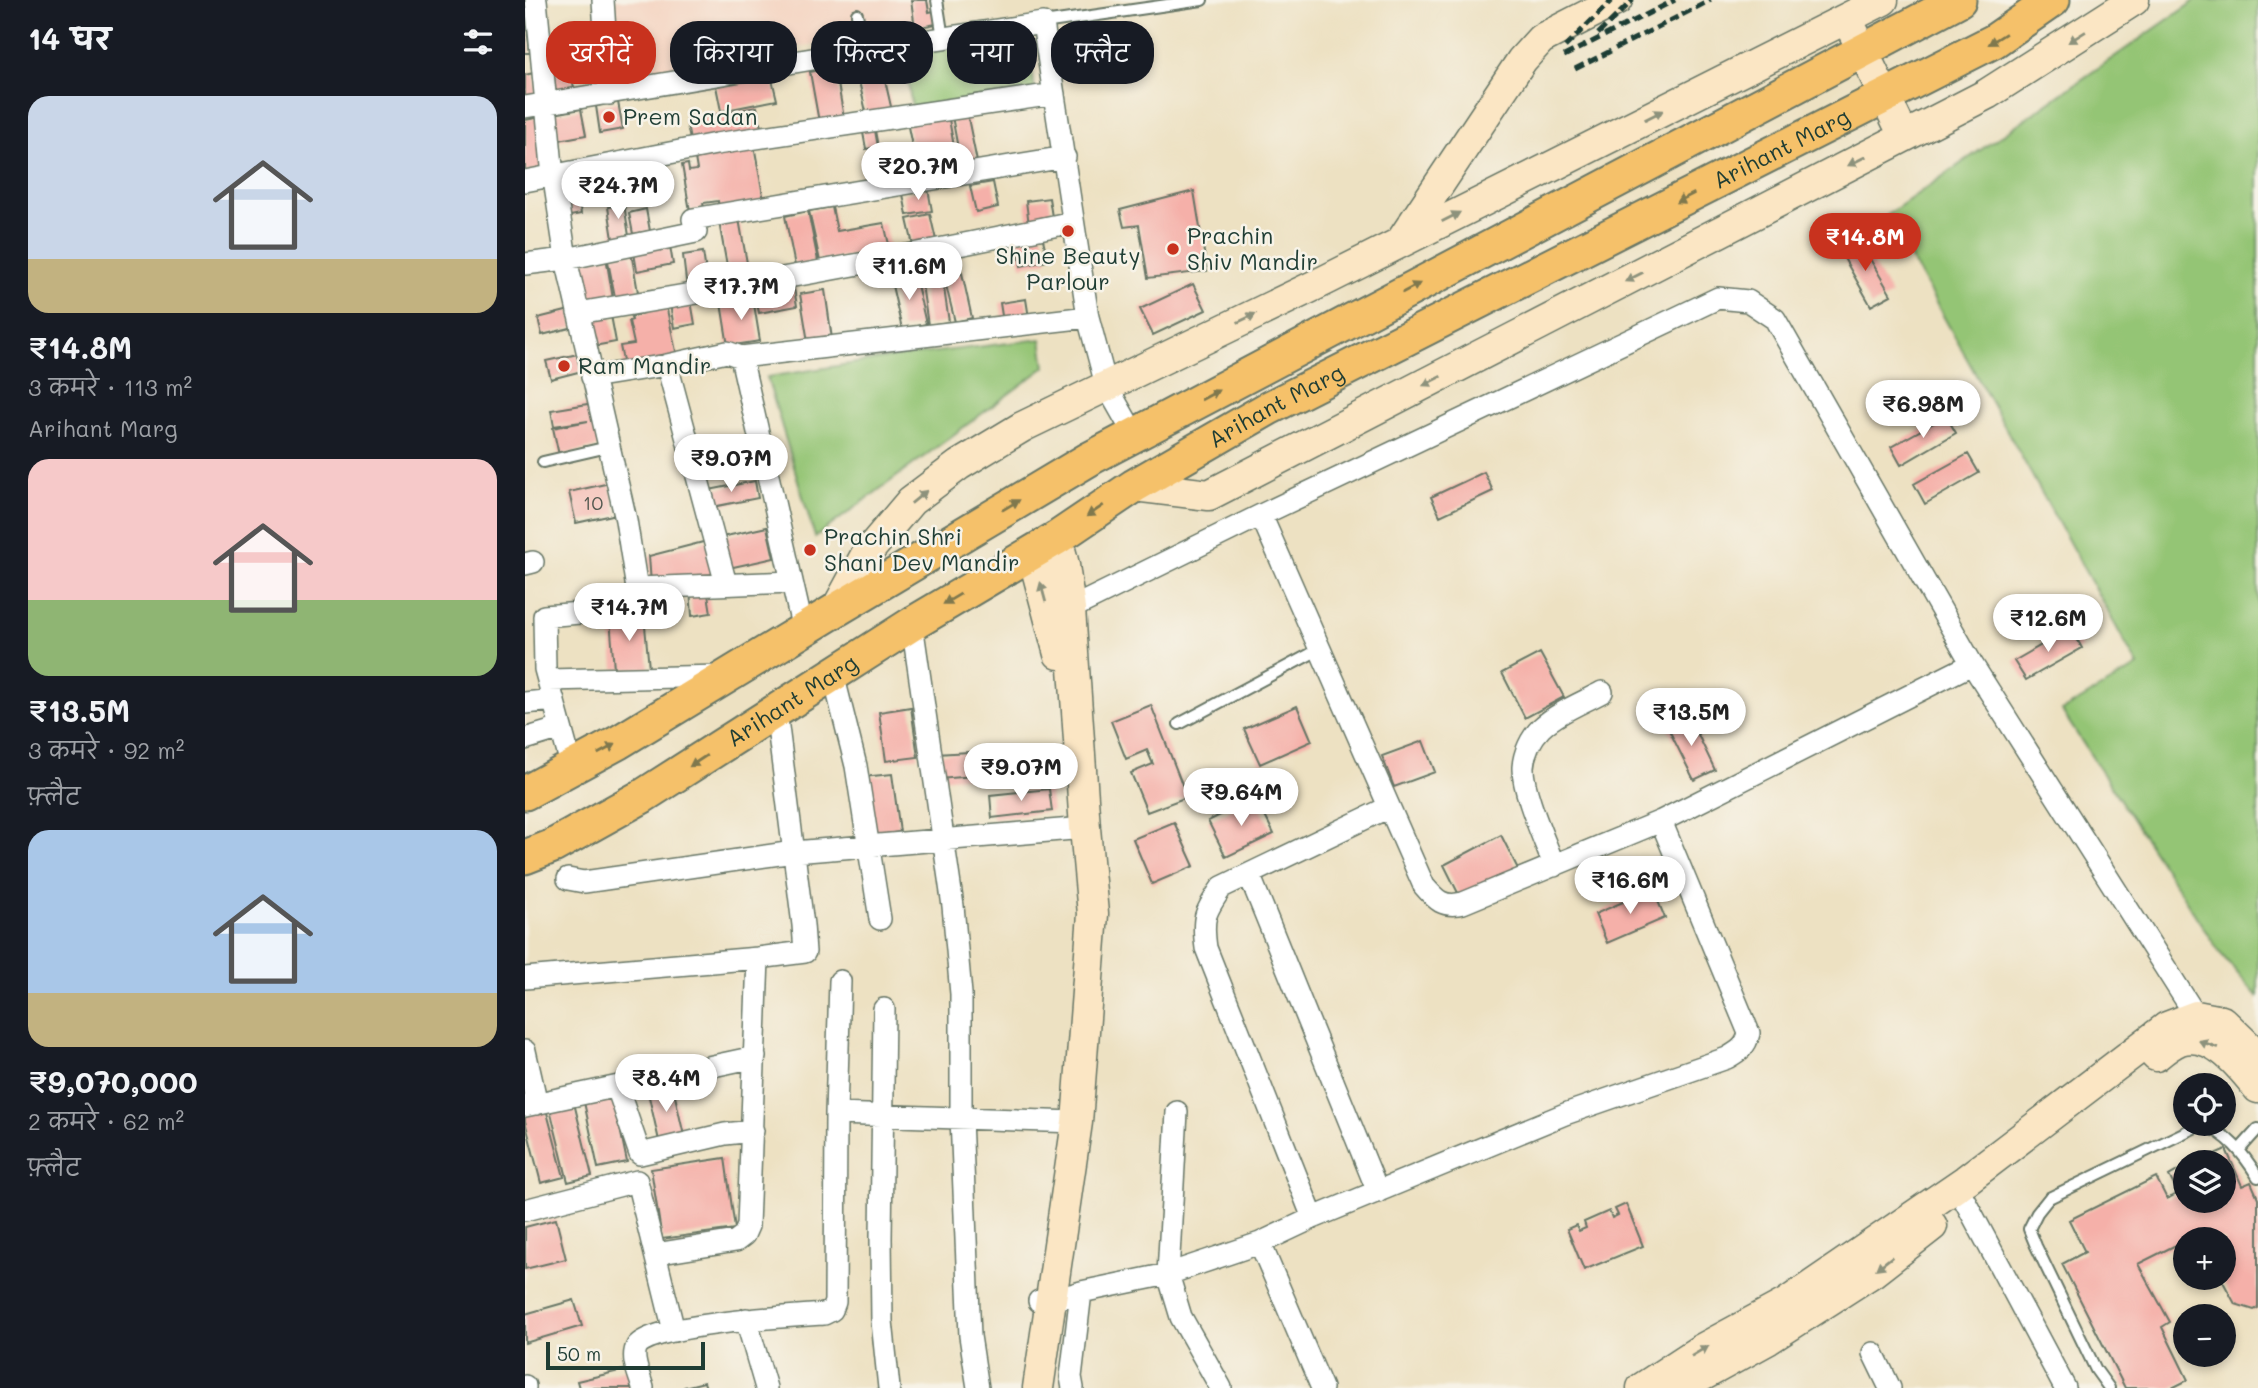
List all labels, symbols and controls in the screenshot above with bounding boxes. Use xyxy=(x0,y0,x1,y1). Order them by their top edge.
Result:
text: 14 घर xyxy=(28,18,111,58)
chip: खरीदें xyxy=(546,21,656,84)
chip: किराया xyxy=(670,21,797,84)
chip: फ़िल्टर xyxy=(811,21,933,84)
chip: नया xyxy=(947,21,1037,84)
chip: फ़्लैट xyxy=(1051,21,1154,84)
icon: filters xyxy=(459,23,497,61)
one-way arrow xyxy=(2067,31,2086,44)
one-way arrow xyxy=(1987,32,2007,45)
place label: Prem Sadan xyxy=(623,101,757,131)
street label: Arihant Marg xyxy=(1707,101,1854,195)
marker: Prem Sadan xyxy=(601,109,617,125)
one-way arrow xyxy=(1644,110,1664,121)
icon: home xyxy=(200,142,326,268)
pin: ₹20.7M xyxy=(861,142,975,202)
text: ₹20.7M xyxy=(877,150,959,180)
one-way arrow xyxy=(1847,154,1867,166)
pin: ₹24.7M xyxy=(561,162,675,221)
text: ₹24.7M xyxy=(577,169,659,199)
one-way arrow xyxy=(1675,192,1695,203)
one-way arrow xyxy=(1441,212,1461,223)
pin: ₹14.8M xyxy=(1808,214,1922,273)
place label: Prachin Shiv Mandir xyxy=(1187,220,1318,276)
text: ₹14.8M xyxy=(1825,221,1905,251)
marker: Shine Beauty Parlour xyxy=(1060,223,1076,239)
place label: Shine Beauty Parlour xyxy=(996,240,1140,296)
marker: Prachin Shiv Mandir xyxy=(1165,241,1181,257)
pin: ₹11.6M xyxy=(852,243,966,302)
text: ₹11.6M xyxy=(871,250,947,280)
pin: ₹17.7M xyxy=(684,262,798,322)
text: ₹17.7M xyxy=(703,270,779,300)
one-way arrow xyxy=(1624,271,1644,283)
one-way arrow xyxy=(1401,283,1421,294)
one-way arrow xyxy=(1237,312,1257,324)
text: ₹14.8M xyxy=(28,327,132,367)
place label: Ram Mandir xyxy=(578,350,711,380)
street label: Arihant Marg xyxy=(1202,357,1349,454)
marker: Ram Mandir xyxy=(556,358,572,374)
text: 3 कमरे · 113 m² xyxy=(28,372,192,402)
one-way arrow xyxy=(1422,376,1442,387)
pin: ₹6.98M xyxy=(1866,380,1980,440)
text: ₹6.98M xyxy=(1882,388,1964,418)
one-way arrow xyxy=(1200,389,1220,400)
text: Arihant Marg xyxy=(28,413,178,443)
pin: ₹9.07M xyxy=(674,434,788,494)
text: ₹9.07M xyxy=(690,442,772,472)
one-way arrow xyxy=(909,489,927,504)
house number: 10 xyxy=(583,490,603,515)
one-way arrow xyxy=(1002,498,1021,511)
one-way arrow xyxy=(1086,504,1105,517)
icon: home xyxy=(200,505,326,631)
place label: Prachin Shri Shani Dev Mandir xyxy=(824,521,1020,577)
marker: Prachin Shri Shani Dev Mandir xyxy=(802,542,818,558)
one-way arrow xyxy=(1037,581,1048,603)
pin: ₹14.7M xyxy=(572,584,686,643)
text: ₹14.7M xyxy=(590,591,668,621)
one-way arrow xyxy=(943,593,962,606)
pin: ₹12.6M xyxy=(1991,594,2105,654)
text: ₹12.6M xyxy=(2009,602,2087,632)
street label: Arihant Marg xyxy=(720,647,863,753)
pin: ₹13.5M xyxy=(1634,688,1748,748)
text: ₹13.5M xyxy=(28,690,130,730)
text: ₹13.5M xyxy=(1652,696,1730,726)
text: 3 कमरे · 92 m² xyxy=(28,735,185,765)
one-way arrow xyxy=(597,743,617,755)
pin: ₹9.07M xyxy=(964,744,1078,803)
text: ₹9.07M xyxy=(980,751,1062,781)
one-way arrow xyxy=(689,754,708,767)
pin: ₹9.64M xyxy=(1184,768,1298,828)
text: ₹9.64M xyxy=(1199,776,1283,806)
text: फ़्लैट xyxy=(28,781,80,811)
pin: ₹16.6M xyxy=(1573,856,1687,916)
text: ₹16.6M xyxy=(1591,864,1669,894)
icon: home xyxy=(200,876,326,1002)
one-way arrow xyxy=(2197,1038,2218,1049)
pin: ₹8.4M xyxy=(617,1054,715,1114)
text: ₹9,070,000 xyxy=(28,1061,197,1101)
text: ₹8.4M xyxy=(631,1062,701,1092)
map controls xyxy=(2173,1073,2236,1367)
button: locate xyxy=(2173,1073,2236,1136)
text: 2 कमरे · 62 m² xyxy=(28,1106,184,1136)
button: layers xyxy=(2173,1150,2236,1213)
text: फ़्लैट xyxy=(28,1152,80,1182)
button: + xyxy=(2173,1227,2236,1290)
one-way arrow xyxy=(1875,1255,1893,1269)
button: − xyxy=(2173,1304,2236,1367)
scale bar xyxy=(546,1339,705,1371)
text: 50 m xyxy=(557,1341,601,1366)
one-way arrow xyxy=(1690,1345,1709,1357)

